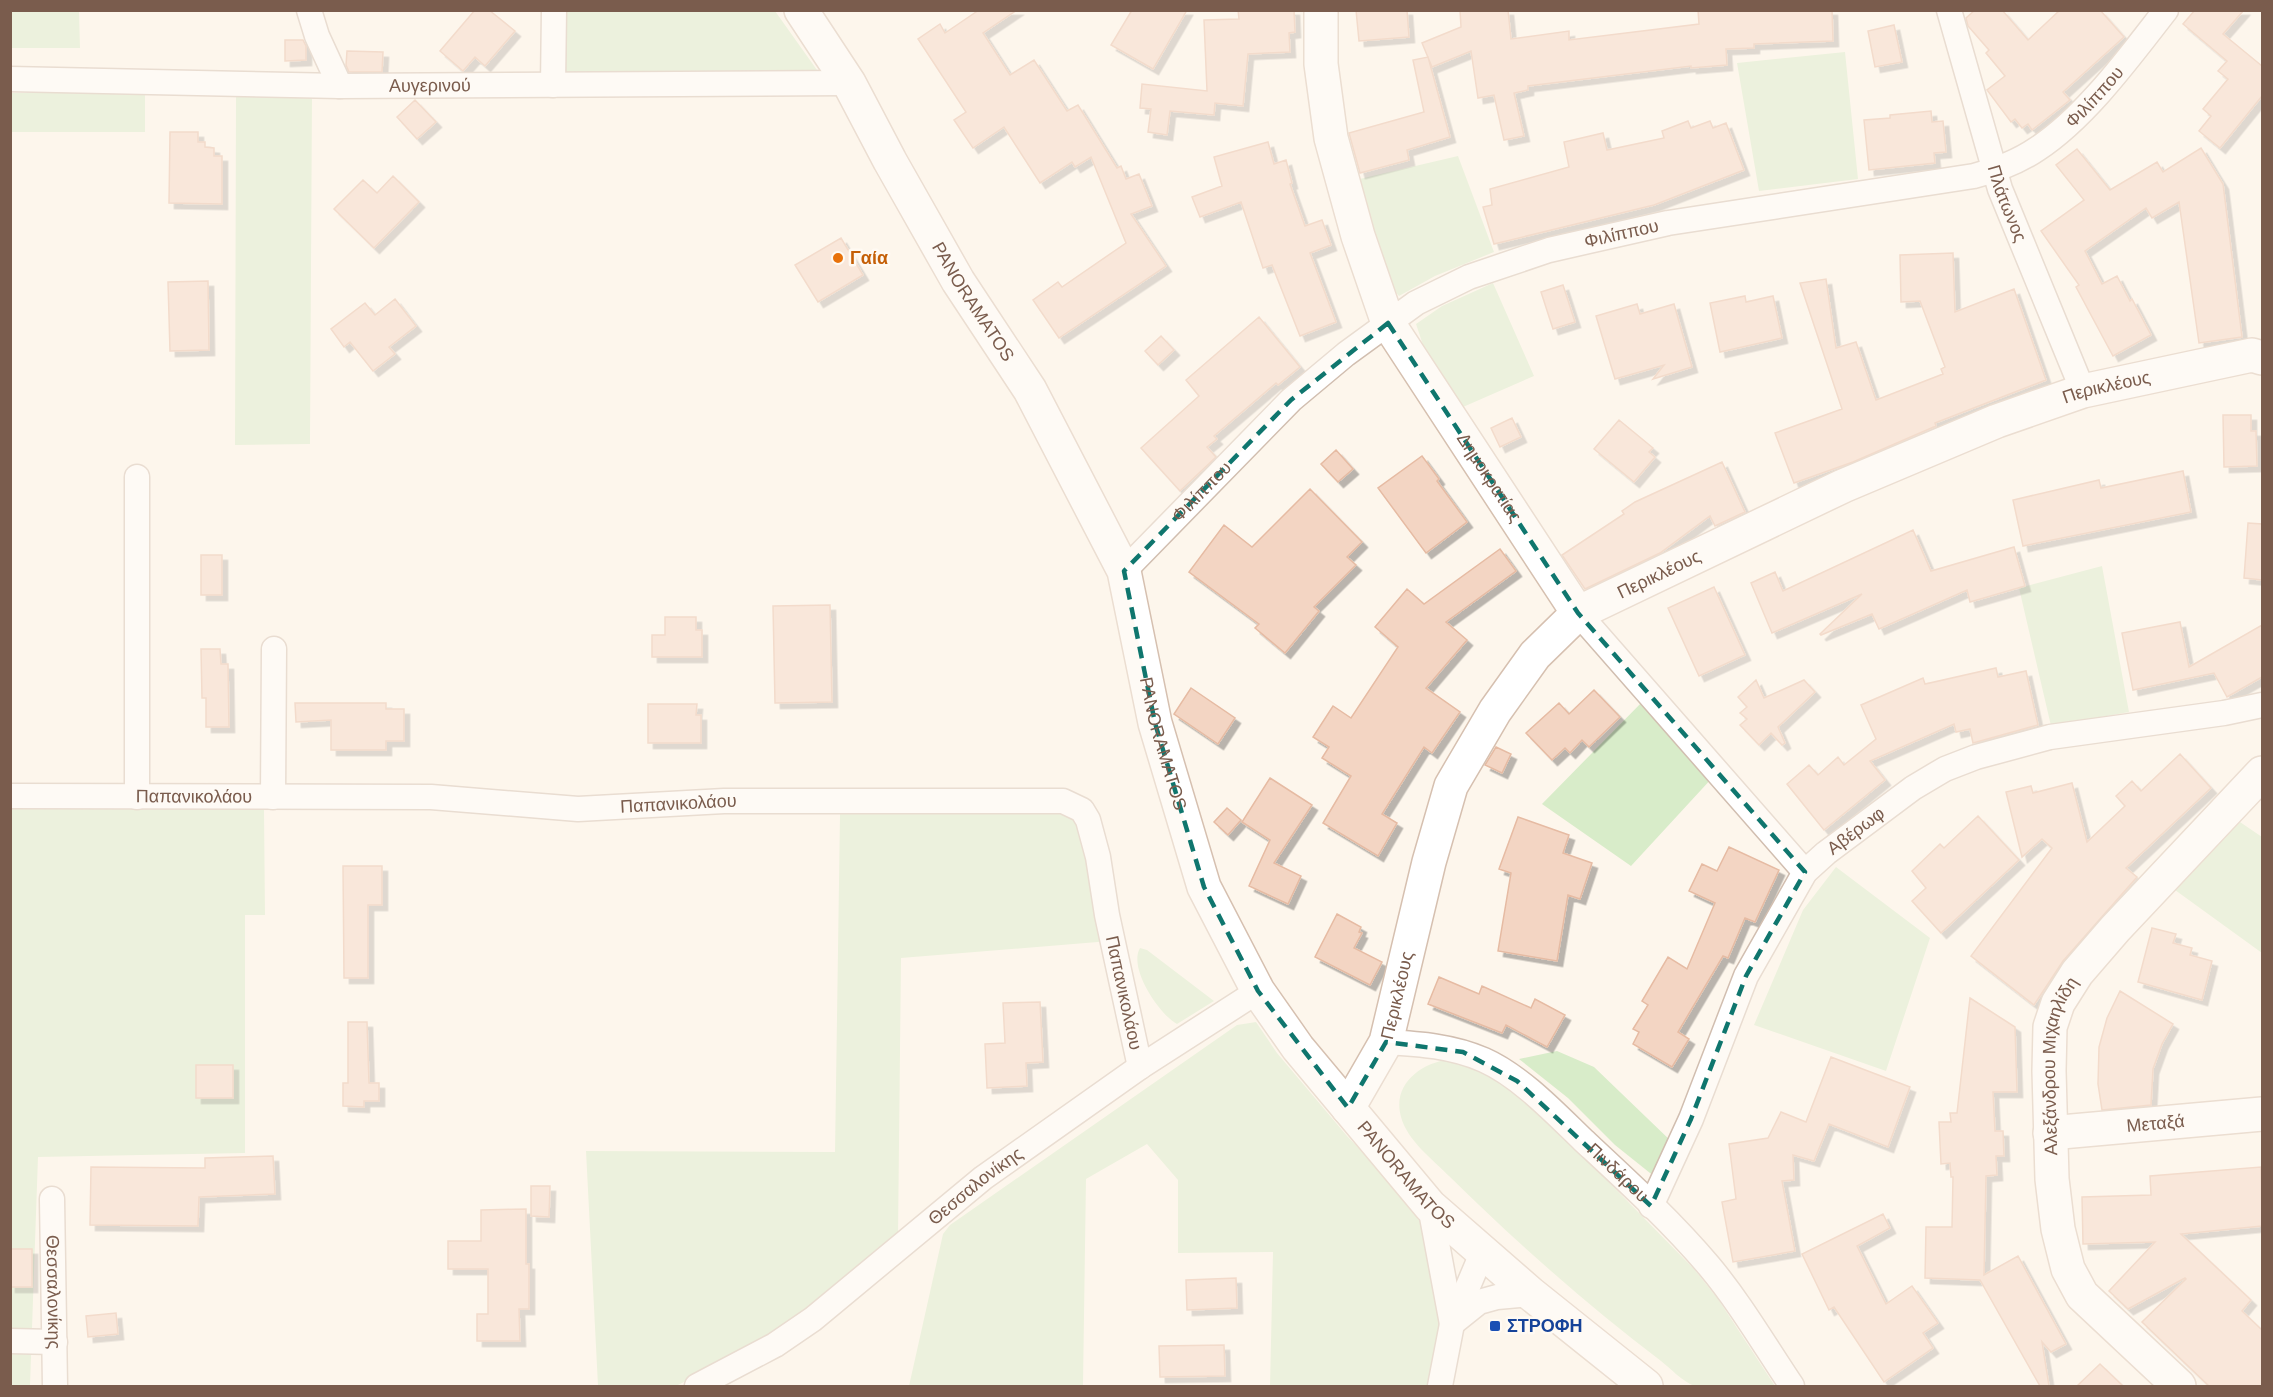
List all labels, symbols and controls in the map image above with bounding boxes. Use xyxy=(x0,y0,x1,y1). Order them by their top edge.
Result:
street label: Φιλίππου xyxy=(2061,62,2128,132)
street label: Αυγερινού xyxy=(389,75,471,96)
street label: Πλάτωνος xyxy=(1984,163,2031,245)
street label: Φιλίππου xyxy=(1582,215,1661,252)
street label: PANORAMATOS xyxy=(928,239,1018,365)
place label: Γαία xyxy=(850,248,888,268)
marker: Γαία xyxy=(831,251,845,265)
street label: Περικλέους xyxy=(2060,367,2152,407)
street label: Δημοκρατίας xyxy=(1453,429,1526,526)
street label: Φιλίππου xyxy=(1168,457,1235,526)
street label: Περικλέους xyxy=(1614,546,1704,603)
street label: PANORAMATOS xyxy=(1136,675,1190,812)
street label: Παπανικολάου xyxy=(136,786,252,807)
street label: Παπανικολάου xyxy=(620,791,737,817)
street label: Αβέρωφ xyxy=(1823,803,1888,859)
street label: Παπανικολάου xyxy=(1102,934,1146,1052)
street label: Περικλέους xyxy=(1377,949,1417,1041)
street label: Aλεξάνδρου Mιχαηλίδη xyxy=(2039,973,2082,1156)
street label: Μεταξά xyxy=(2126,1111,2185,1136)
street label: PANORAMATOS xyxy=(1353,1117,1459,1233)
street label: Πινδάρου xyxy=(1583,1139,1653,1206)
street label: Θεσσαλονίκης xyxy=(924,1143,1027,1229)
street label: Θεσσαλονίκης xyxy=(43,1235,64,1350)
place label: ΣΤΡΟΦΗ xyxy=(1507,1316,1583,1336)
marker: ΣΤΡΟΦΗ xyxy=(1488,1319,1502,1333)

